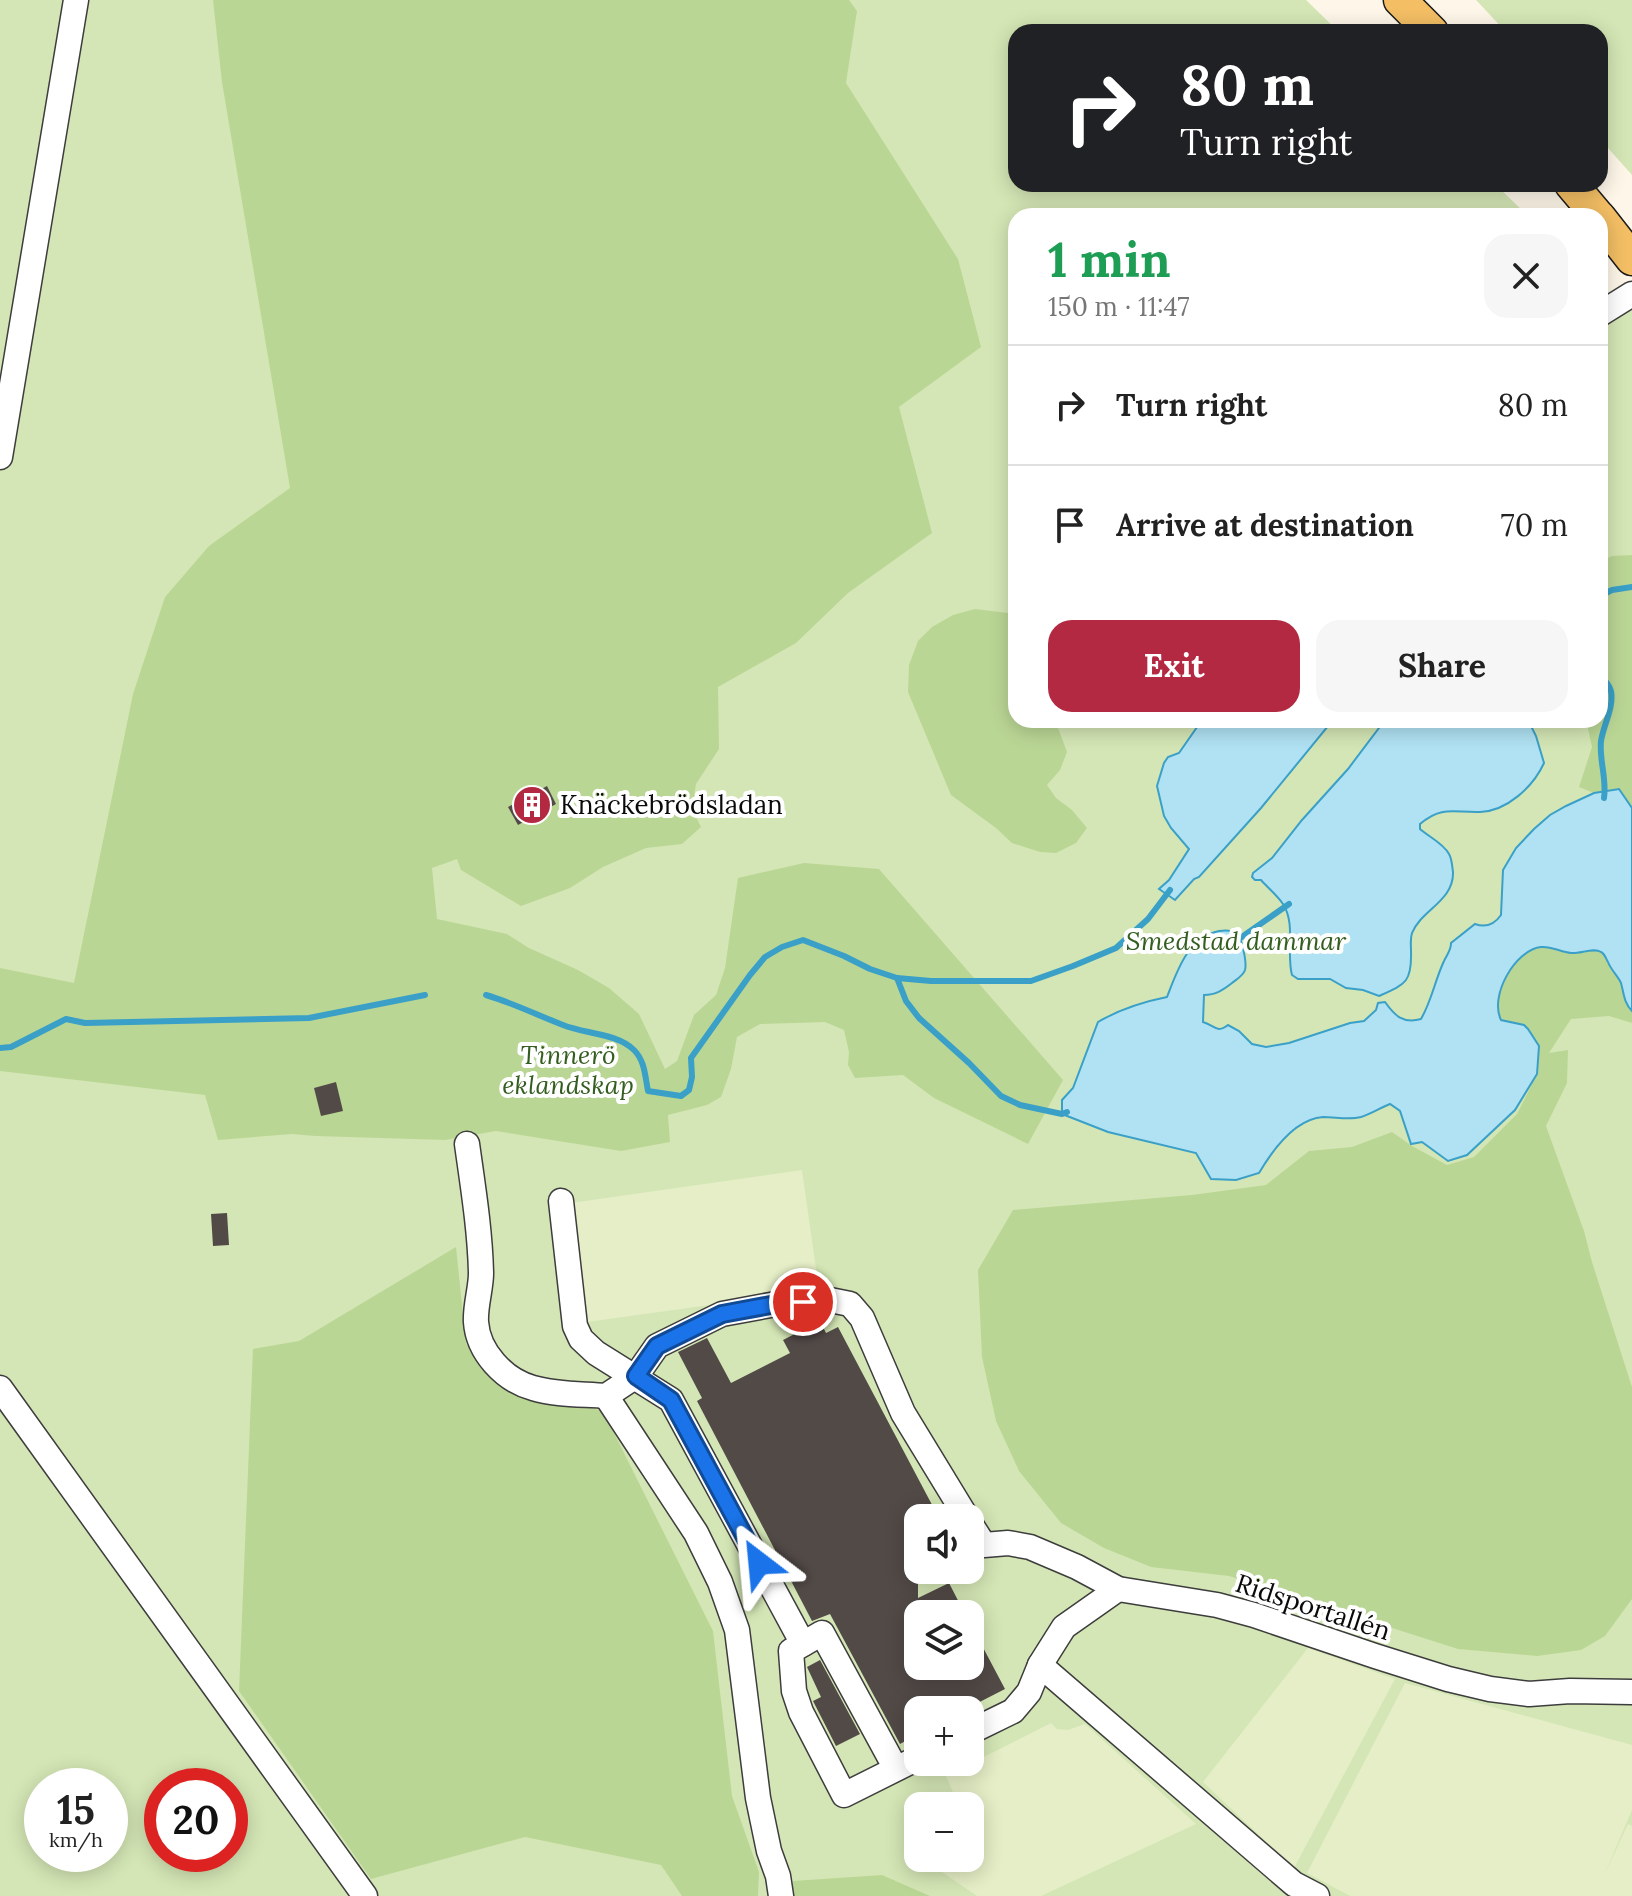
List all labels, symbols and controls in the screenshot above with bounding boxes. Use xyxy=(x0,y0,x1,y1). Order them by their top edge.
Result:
text: 80 m xyxy=(1180,49,1314,120)
icon: right xyxy=(1048,56,1152,160)
text: Turn right xyxy=(1180,119,1353,165)
text: 1 min xyxy=(1048,229,1171,290)
button: close xyxy=(1484,234,1568,318)
text: 150 m · 11:47 xyxy=(1048,290,1190,323)
icon: right xyxy=(1048,383,1092,427)
text: Turn right xyxy=(1116,386,1267,424)
text: 80 m xyxy=(1498,386,1568,424)
icon: arrive xyxy=(1048,503,1092,547)
text: Arrive at destination xyxy=(1116,506,1414,544)
text: 70 m xyxy=(1501,506,1568,544)
button: Exit xyxy=(1048,620,1300,712)
button: Share xyxy=(1316,620,1568,712)
building icon: Knäckebrödsladan xyxy=(511,784,553,826)
place label: Knäckebrödsladan xyxy=(560,788,783,821)
park label: Smedstad dammar xyxy=(1126,924,1347,957)
park label: Tinnerö eklandskap xyxy=(502,1038,634,1101)
pin xyxy=(769,1268,837,1336)
icon: arrive xyxy=(781,1280,825,1324)
map controls xyxy=(904,1504,984,1872)
button: sound xyxy=(904,1504,984,1584)
position arrow xyxy=(717,1521,801,1605)
street label: Ridsportallén xyxy=(1232,1566,1395,1647)
button: layers xyxy=(904,1600,984,1680)
button: + xyxy=(904,1696,984,1776)
speed limit sign: 20 xyxy=(144,1768,248,1872)
text: 15 xyxy=(57,1784,95,1835)
button: − xyxy=(904,1792,984,1872)
text: km/h xyxy=(49,1827,103,1852)

